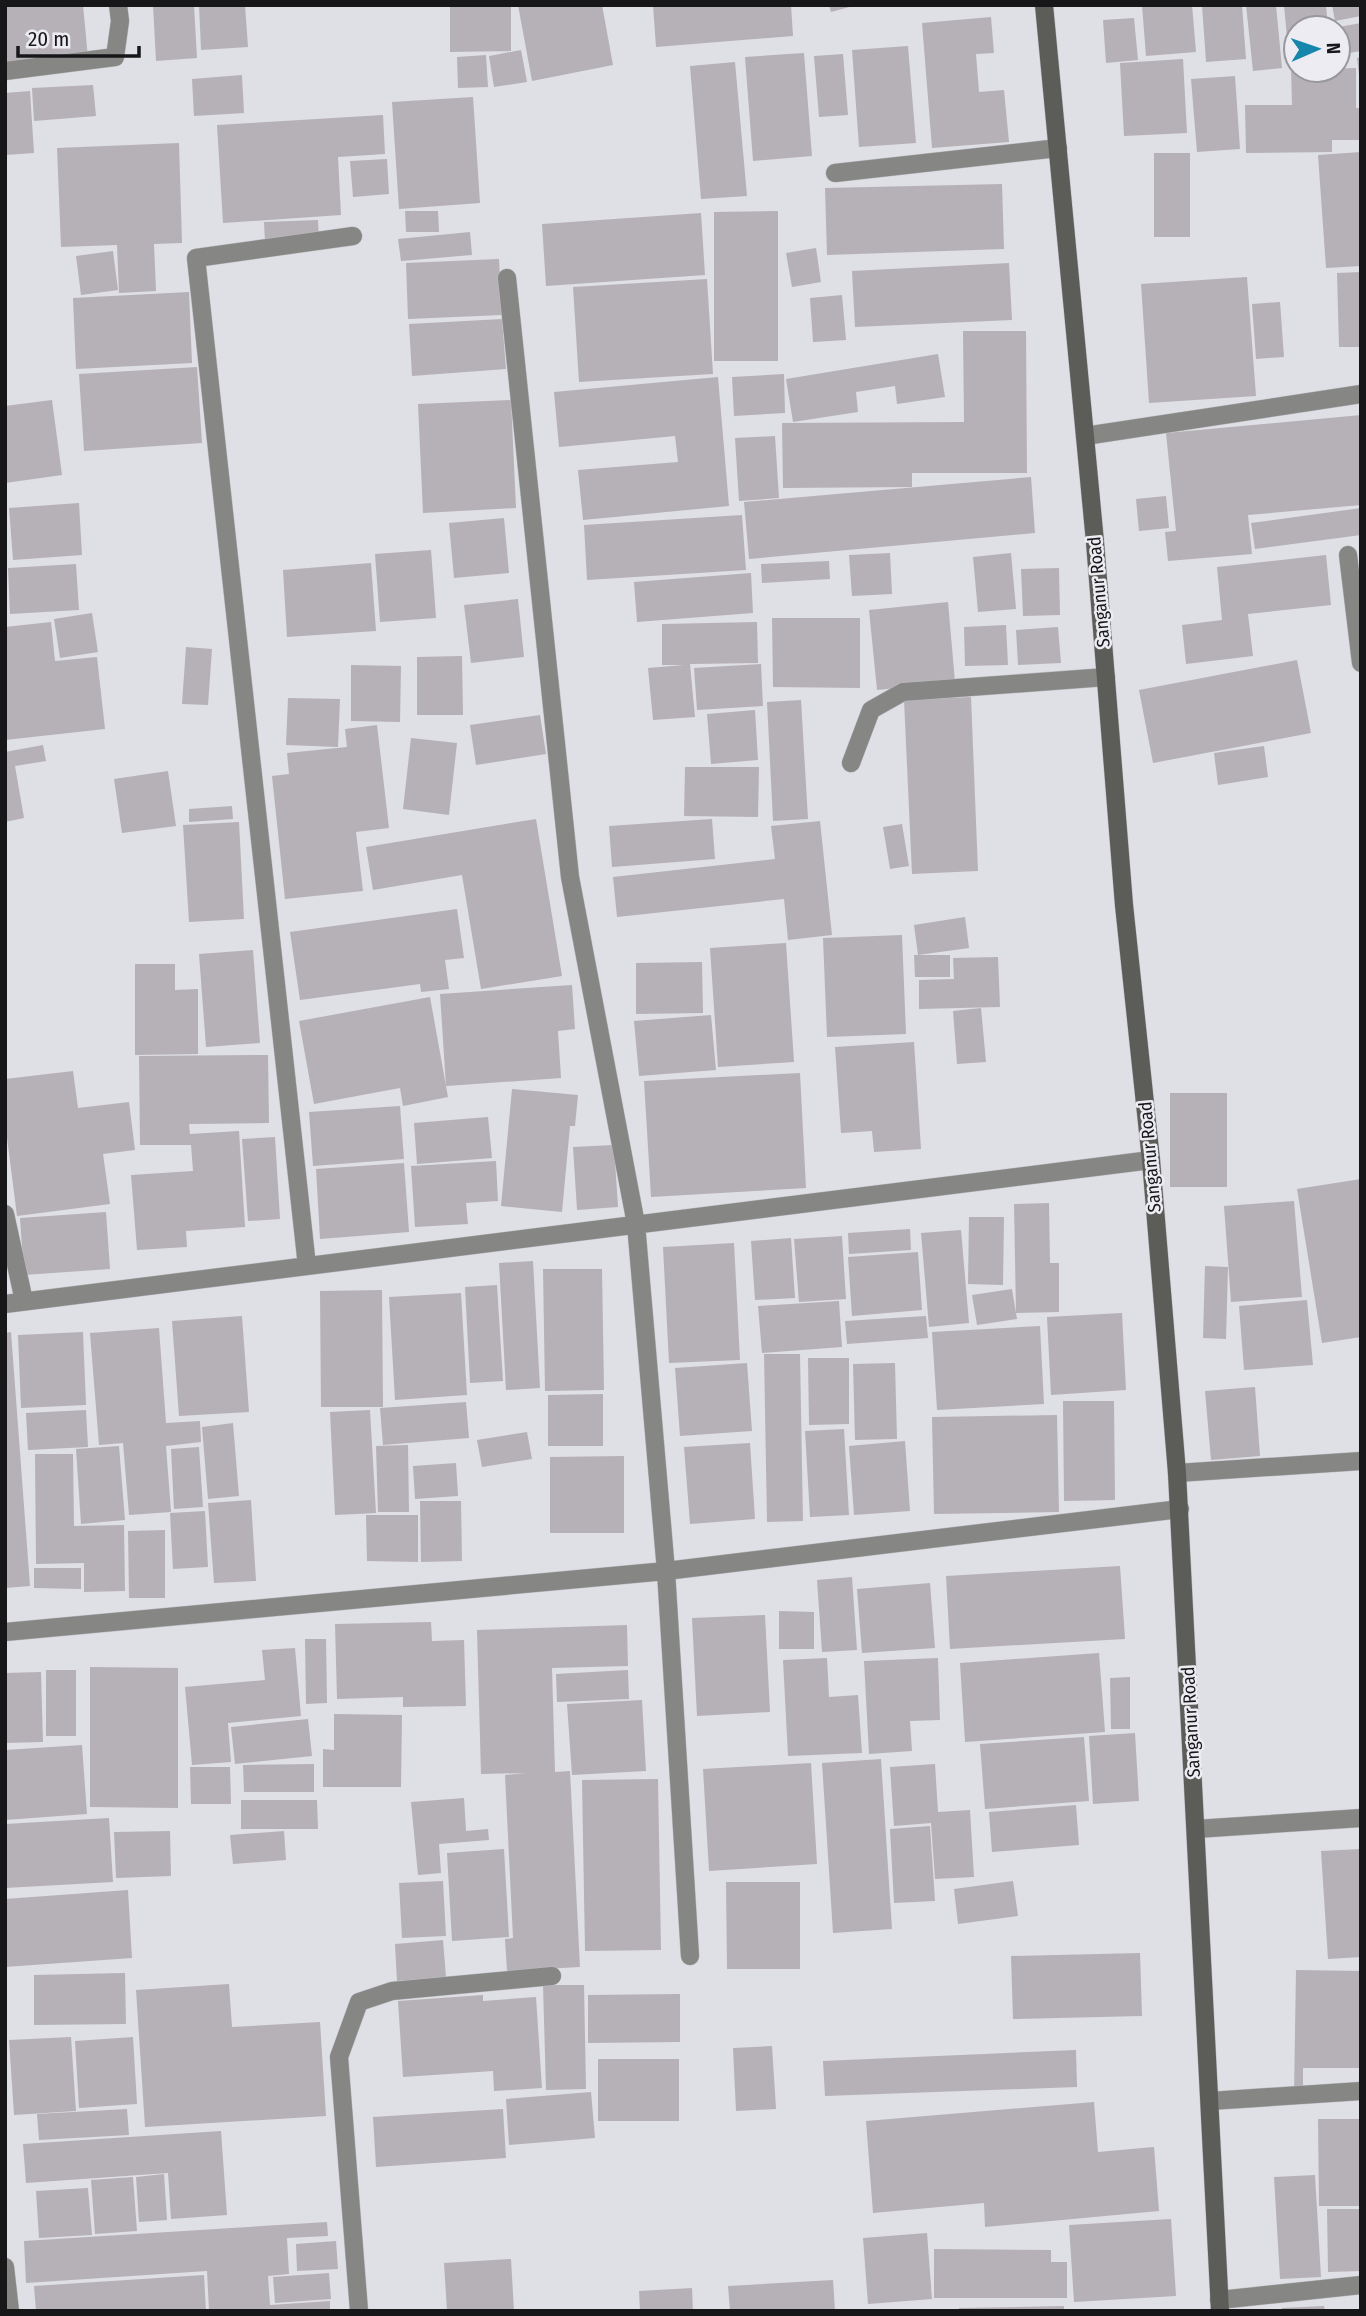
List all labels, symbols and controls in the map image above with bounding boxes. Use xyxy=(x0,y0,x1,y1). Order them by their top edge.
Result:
scale bar xyxy=(18,14,138,58)
north arrow xyxy=(1282,14,1352,84)
text: 20 m xyxy=(28,26,69,52)
text: N xyxy=(1322,42,1345,55)
street label: Sanganur Road xyxy=(1083,536,1115,648)
street label: Sanganur Road xyxy=(1134,1101,1166,1213)
street label: Sanganur Road xyxy=(1177,1666,1205,1778)

